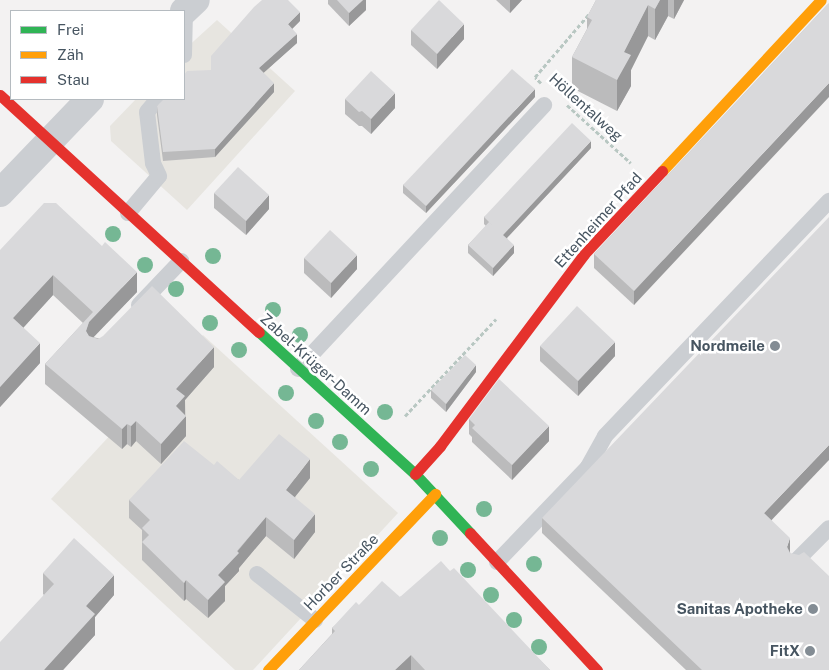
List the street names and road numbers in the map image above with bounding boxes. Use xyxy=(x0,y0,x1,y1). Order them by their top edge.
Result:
street label: Höllentalweg xyxy=(545,69,627,145)
street label: Ettenheimer Pfad xyxy=(551,169,645,271)
street label: Zabel-Krüger-Damm xyxy=(257,309,375,419)
street label: Horber Straße xyxy=(300,530,382,614)

